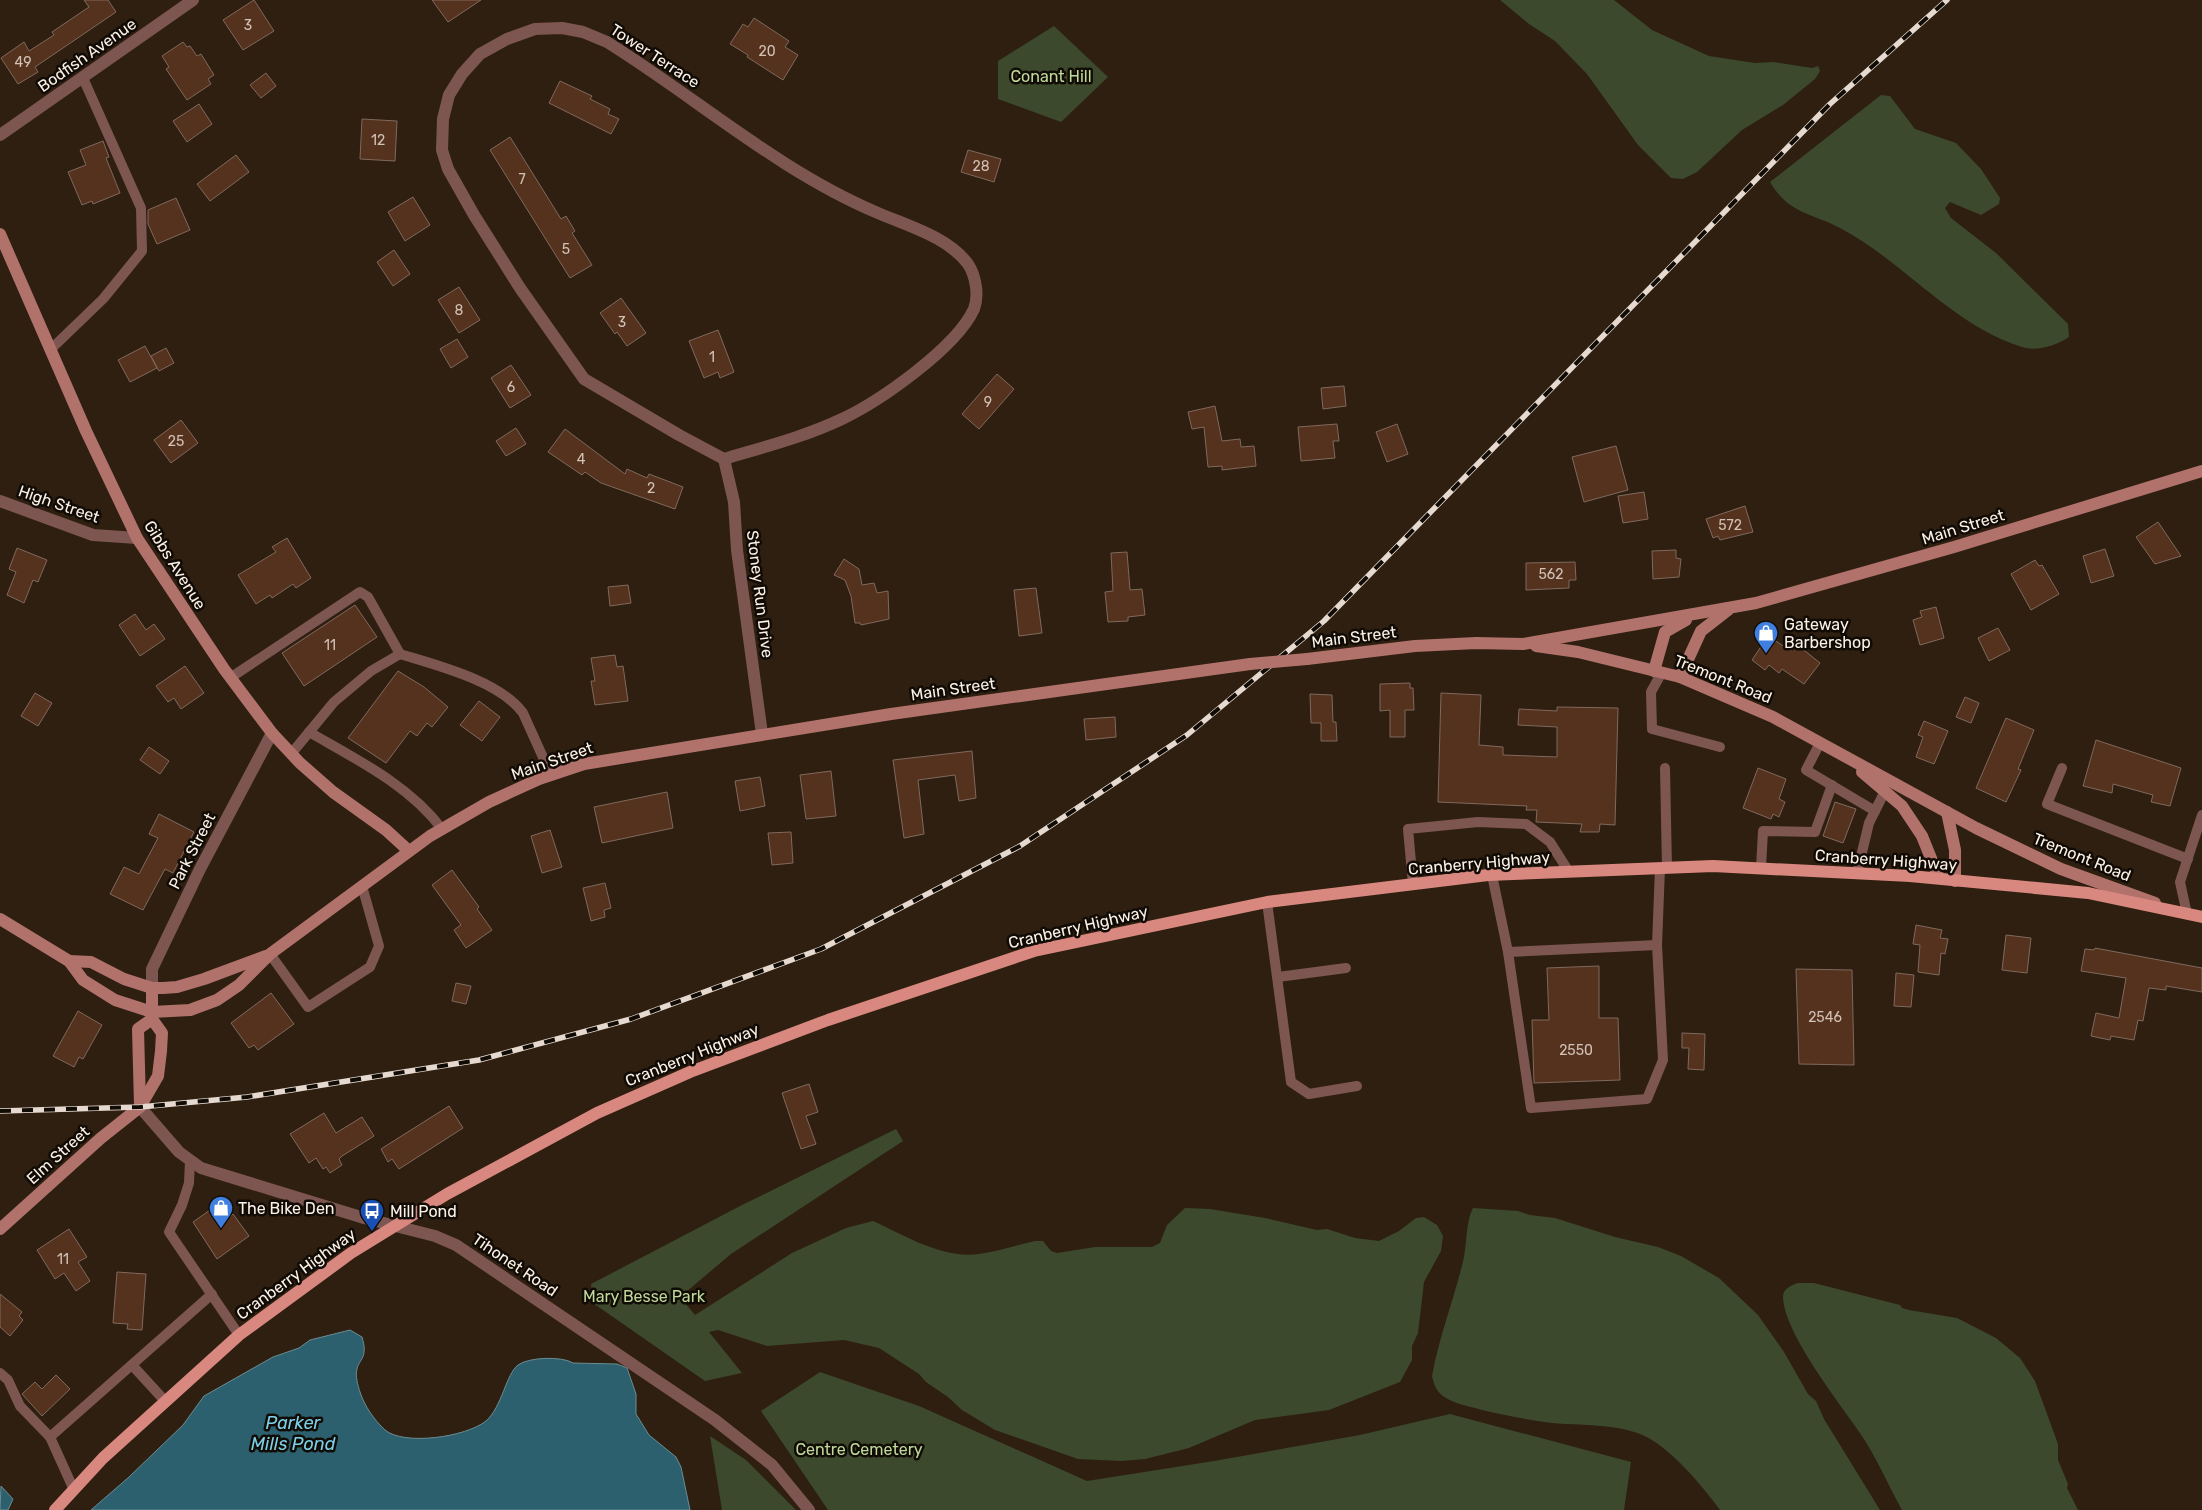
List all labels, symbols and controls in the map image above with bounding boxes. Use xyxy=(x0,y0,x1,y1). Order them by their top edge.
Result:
street label: Bodfish Avenue xyxy=(34,14,140,96)
house number: 3 xyxy=(244,17,252,34)
street label: Tower Terrace xyxy=(607,20,703,92)
house number: 20 xyxy=(758,43,776,60)
house number: 49 xyxy=(15,54,31,71)
park label: Conant Hill xyxy=(1010,67,1092,86)
house number: 12 xyxy=(371,132,385,149)
house number: 28 xyxy=(972,158,990,175)
house number: 7 xyxy=(518,171,526,188)
house number: 5 xyxy=(562,241,570,258)
house number: 8 xyxy=(455,302,464,319)
house number: 3 xyxy=(618,314,626,331)
house number: 1 xyxy=(709,349,715,366)
house number: 6 xyxy=(507,379,515,396)
house number: 9 xyxy=(984,394,992,411)
house number: 25 xyxy=(168,433,184,450)
house number: 4 xyxy=(577,451,586,468)
house number: 2 xyxy=(647,480,655,497)
street label: High Street xyxy=(16,481,102,527)
street label: Main Street xyxy=(1919,505,2007,549)
street label: Gibbs Avenue xyxy=(140,517,210,613)
house number: 572 xyxy=(1718,517,1742,534)
street label: Stoney Run Drive xyxy=(743,529,777,659)
house number: 562 xyxy=(1539,566,1563,583)
place label: Gateway Barbershop xyxy=(1784,615,1871,652)
shop icon: Gateway Barbershop xyxy=(1753,620,1779,654)
street label: Main Street xyxy=(1311,622,1397,652)
house number: 11 xyxy=(324,637,336,654)
street label: Tremont Road xyxy=(1671,651,1775,707)
street label: Main Street xyxy=(909,674,997,704)
street label: Main Street xyxy=(509,738,595,784)
street label: Park Street xyxy=(165,810,219,892)
street label: Tremont Road xyxy=(2030,829,2134,885)
street label: Cranberry Highway xyxy=(1814,846,1958,874)
street label: Cranberry Highway xyxy=(1407,847,1551,879)
street label: Cranberry Highway xyxy=(1006,902,1150,952)
house number: 2546 xyxy=(1808,1009,1842,1026)
street label: Cranberry Highway xyxy=(622,1019,762,1091)
house number: 2550 xyxy=(1559,1042,1593,1059)
street label: Elm Street xyxy=(23,1122,93,1188)
shop icon: The Bike Den xyxy=(208,1195,234,1229)
bus stop icon: Mill Pond xyxy=(359,1198,385,1232)
place label: The Bike Den xyxy=(238,1199,335,1218)
place label: Mill Pond xyxy=(390,1202,457,1221)
street label: Cranberry Highway xyxy=(233,1224,359,1324)
street label: Tihonet Road xyxy=(469,1230,561,1300)
house number: 11 xyxy=(57,1251,69,1268)
park label: Mary Besse Park xyxy=(583,1287,706,1306)
water label: Parker Mills Pond xyxy=(251,1412,336,1455)
park label: Centre Cemetery xyxy=(795,1440,923,1459)

